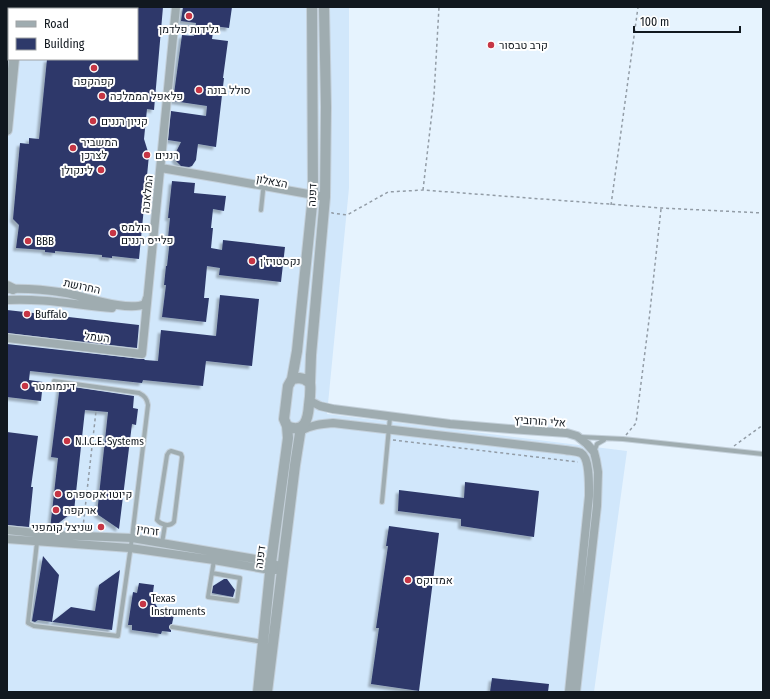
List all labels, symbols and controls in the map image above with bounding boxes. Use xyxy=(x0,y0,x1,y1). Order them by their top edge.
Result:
legend xyxy=(8,8,138,60)
scale bar xyxy=(634,8,740,34)
marker: גלידות פלדמן xyxy=(184,11,194,21)
text: 100 m xyxy=(640,15,669,29)
text: Road xyxy=(44,17,69,31)
place label: גלידות פלדמן xyxy=(159,23,219,36)
text: Building xyxy=(44,37,85,51)
place label: קרב טבסור xyxy=(499,39,548,52)
marker: קרב טבסור xyxy=(486,40,496,50)
marker: קפהקפה xyxy=(89,63,99,73)
place label: קפהקפה xyxy=(74,75,114,88)
place label: סולל בונה xyxy=(207,84,251,97)
marker: סולל בונה xyxy=(194,85,204,95)
place label: פלאפל הממלכה xyxy=(110,90,183,103)
marker: פלאפל הממלכה xyxy=(97,91,107,101)
place label: קניון רננים xyxy=(101,115,148,128)
marker: קניון רננים xyxy=(88,116,98,126)
place label: המשביר לצרכן xyxy=(81,136,118,162)
marker: המשביר לצרכן xyxy=(68,143,78,153)
place label: רננים xyxy=(155,149,179,162)
marker: רננים xyxy=(142,150,152,160)
place label: לינקולן xyxy=(61,164,93,177)
marker: לינקולן xyxy=(96,165,106,175)
street label: הצאלון xyxy=(255,172,289,191)
street label: המלאכה xyxy=(139,174,156,214)
street label: דפנה xyxy=(306,183,319,207)
place label: הולמס פלייס רננים xyxy=(121,221,173,247)
marker: הולמס פלייס רננים xyxy=(108,228,118,238)
place label: BBB xyxy=(36,235,54,248)
marker: BBB xyxy=(23,236,33,246)
place label: נקסטויז'ן xyxy=(260,255,300,268)
marker: נקסטויז'ן xyxy=(247,256,257,266)
street label: החרושת xyxy=(62,276,102,297)
place label: Buffalo xyxy=(35,308,67,321)
marker: Buffalo xyxy=(22,309,32,319)
street label: העמל xyxy=(84,329,110,345)
place label: דינמומטר xyxy=(33,380,76,393)
marker: דינמומטר xyxy=(20,381,30,391)
street label: אלי הורוביץ xyxy=(514,413,566,430)
place label: N.I.C.E. Systems xyxy=(75,435,144,448)
marker: N.I.C.E. Systems xyxy=(62,436,72,446)
place label: קיוטו אקספרס xyxy=(66,488,132,501)
marker: קיוטו אקספרס xyxy=(53,489,63,499)
place label: ארקפה xyxy=(64,504,97,517)
marker: ארקפה xyxy=(51,505,61,515)
place label: שניצל קומפני xyxy=(31,521,93,534)
marker: שניצל קומפני xyxy=(96,522,106,532)
street label: זרחין xyxy=(136,522,160,539)
street label: דפנה xyxy=(253,545,268,569)
place label: אמדוקס xyxy=(416,574,453,587)
marker: אמדוקס xyxy=(403,575,413,585)
place label: Texas Instruments xyxy=(151,592,206,618)
marker: Texas Instruments xyxy=(138,599,148,609)

